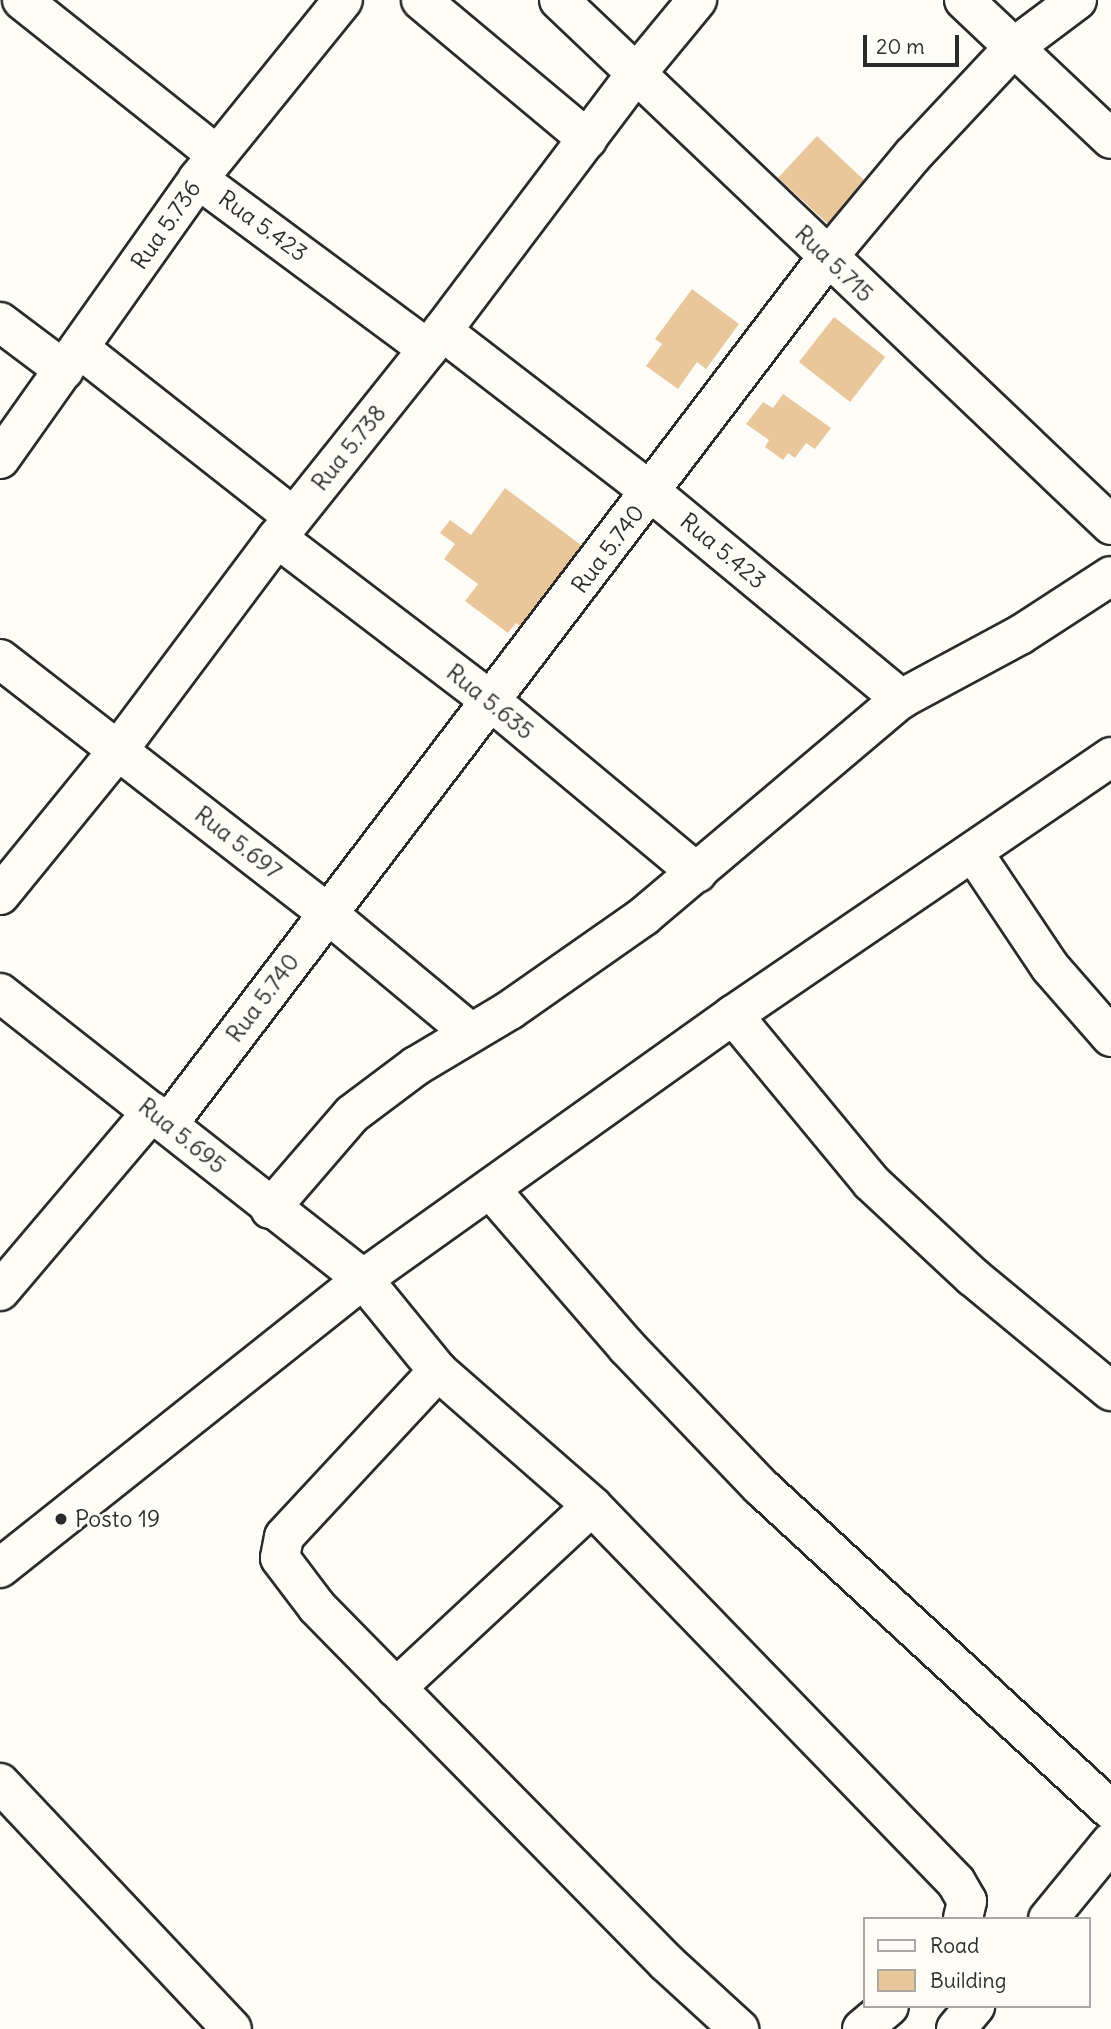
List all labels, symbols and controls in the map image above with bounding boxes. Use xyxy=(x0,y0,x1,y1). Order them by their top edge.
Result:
scale bar xyxy=(866,21,962,65)
text: 20 m xyxy=(876,33,925,60)
street label: Rua 5.736 xyxy=(125,175,207,275)
street label: Rua 5.423 xyxy=(213,185,313,267)
street label: Rua 5.715 xyxy=(789,220,879,308)
street label: Rua 5.738 xyxy=(306,400,392,496)
street label: Rua 5.740 xyxy=(566,499,650,599)
street label: Rua 5.423 xyxy=(675,507,771,595)
street label: Rua 5.635 xyxy=(441,659,539,745)
street label: Rua 5.697 xyxy=(189,801,287,885)
street label: Rua 5.740 xyxy=(221,948,305,1048)
street label: Rua 5.695 xyxy=(133,1093,231,1179)
place label: Posto 19 xyxy=(75,1505,160,1533)
marker: Posto 19 xyxy=(53,1511,69,1527)
legend xyxy=(862,1917,1090,2008)
text: Road xyxy=(930,1932,979,1959)
text: Building xyxy=(930,1967,1006,1994)

